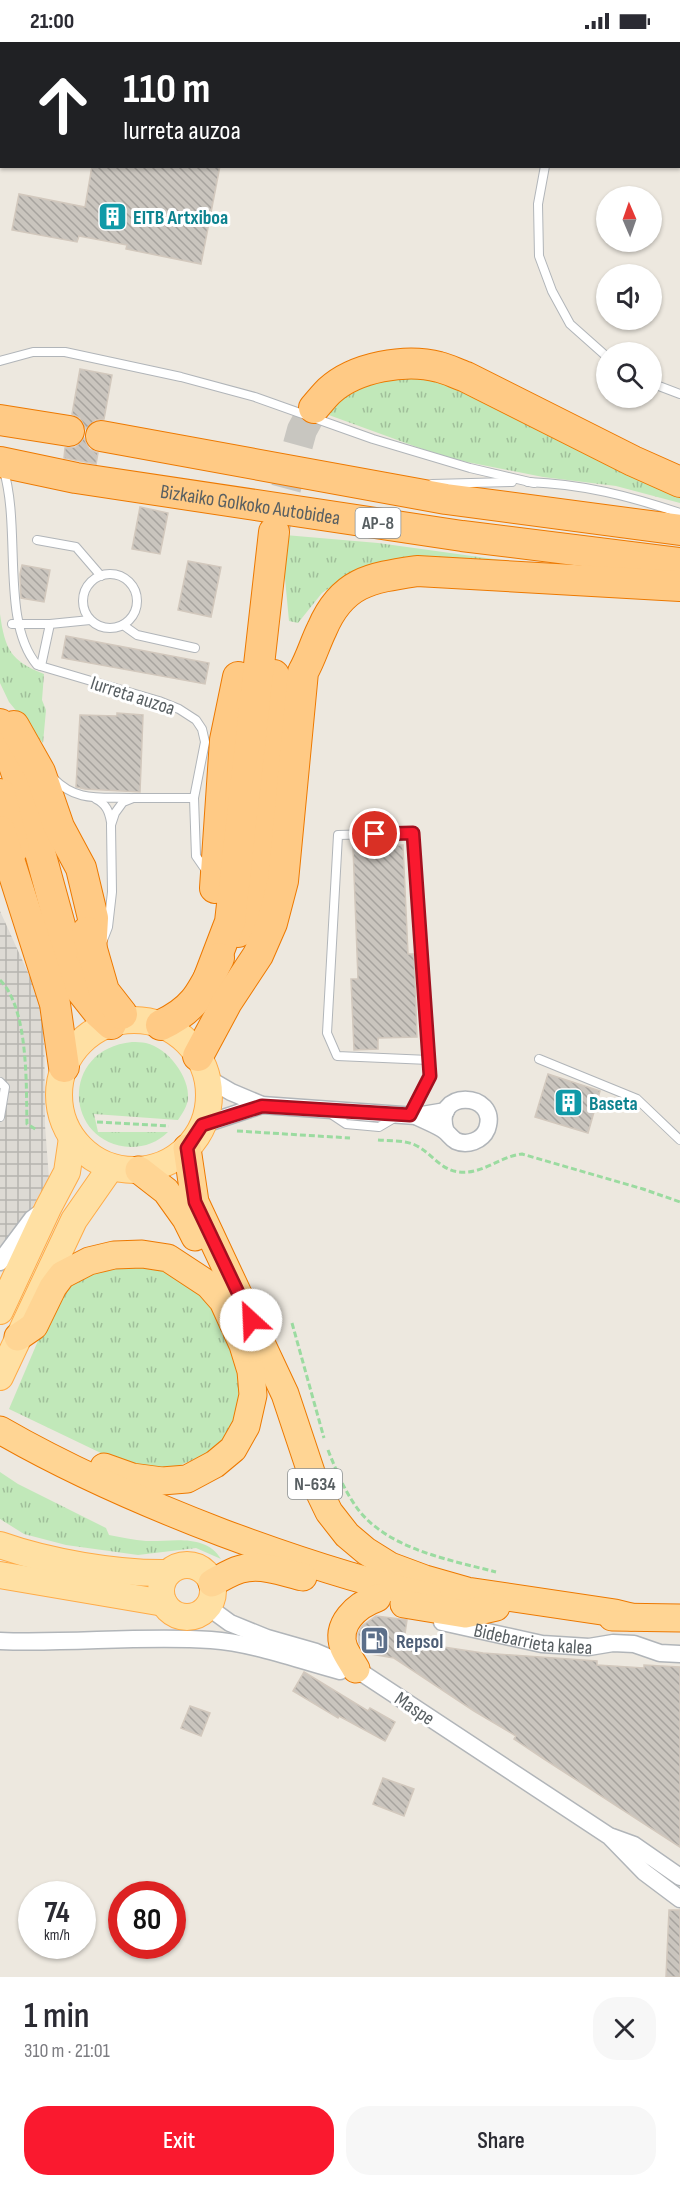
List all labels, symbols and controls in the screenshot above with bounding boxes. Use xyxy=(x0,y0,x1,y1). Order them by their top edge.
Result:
text: 21:00 xyxy=(30,8,74,35)
text: 110 m xyxy=(123,64,210,115)
icon: ahead xyxy=(24,66,102,144)
text: Iurreta auzoa xyxy=(123,115,241,147)
north arrow xyxy=(596,186,662,252)
map controls xyxy=(596,186,662,408)
building icon: EITB Artxiboa xyxy=(96,201,128,233)
place label: EITB Artxiboa xyxy=(133,206,228,230)
button: sound xyxy=(596,264,662,330)
button: search xyxy=(596,342,662,408)
street label: Bizkaiko Golkoko Autobidea xyxy=(159,480,342,531)
road number: AP-8 xyxy=(356,508,400,538)
street label: Iurreta auzoa xyxy=(87,671,178,721)
pin xyxy=(349,808,400,859)
icon: arrive xyxy=(358,817,391,850)
building icon: Baseta xyxy=(552,1087,584,1119)
place label: Baseta xyxy=(589,1092,638,1116)
position arrow xyxy=(219,1288,283,1352)
road number: N-634 xyxy=(288,1469,342,1499)
street label: Bidebarrieta kalea xyxy=(471,1618,593,1660)
fuel station icon: Repsol xyxy=(359,1625,391,1657)
place label: Repsol xyxy=(396,1630,443,1654)
street label: Maspe xyxy=(390,1687,439,1731)
speed limit sign: 80 xyxy=(108,1881,186,1959)
text: 74 xyxy=(44,1895,70,1931)
text: km/h xyxy=(44,1926,70,1945)
text: 1 min xyxy=(24,1995,89,2038)
button: close xyxy=(593,1997,656,2060)
text: 310 m · 21:01 xyxy=(24,2039,110,2063)
button: Exit xyxy=(24,2106,334,2175)
button: Share xyxy=(346,2106,656,2175)

